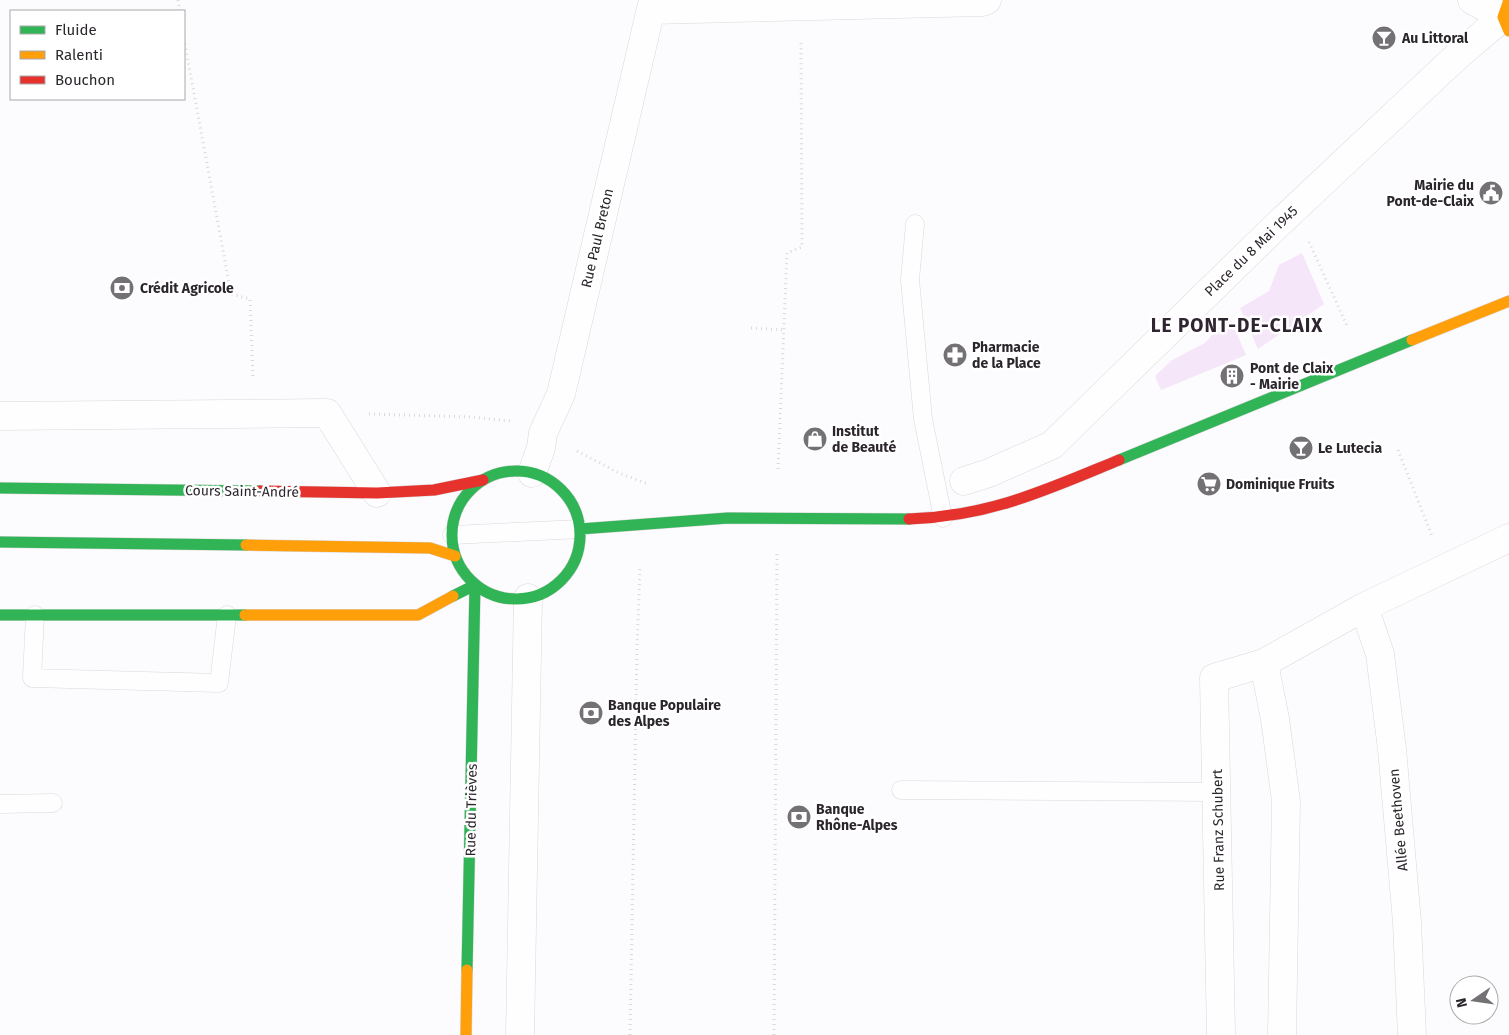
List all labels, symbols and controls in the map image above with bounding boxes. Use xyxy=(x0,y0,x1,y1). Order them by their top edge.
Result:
legend xyxy=(10,10,185,100)
text: Fluide xyxy=(55,21,97,39)
bar icon: Au Littoral xyxy=(1371,25,1397,51)
place label: Au Littoral xyxy=(1401,30,1469,47)
text: Ralenti xyxy=(55,46,103,64)
text: Bouchon xyxy=(55,71,115,89)
place label: Mairie du Pont-de-Claix xyxy=(1387,177,1475,210)
public building icon: Mairie du Pont-de-Claix xyxy=(1478,180,1504,206)
street label: Rue Paul Breton xyxy=(578,187,617,289)
street label: Place du 8 Mai 1945 xyxy=(1201,203,1301,300)
bank icon: Crédit Agricole xyxy=(109,275,135,301)
place label: Crédit Agricole xyxy=(140,280,234,297)
district label: LE PONT-DE-CLAIX xyxy=(1151,314,1323,337)
place label: Pharmacie de la Place xyxy=(972,339,1041,372)
pharmacy icon: Pharmacie de la Place xyxy=(942,342,968,368)
place label: Pont de Claix - Mairie xyxy=(1250,360,1334,393)
building icon: Pont de Claix - Mairie xyxy=(1219,363,1245,389)
place label: Institut de Beauté xyxy=(832,423,897,456)
shop icon: Institut de Beauté xyxy=(802,426,828,452)
bar icon: Le Lutecia xyxy=(1288,435,1314,461)
place label: Le Lutecia xyxy=(1318,440,1382,457)
supermarket icon: Dominique Fruits xyxy=(1196,471,1222,497)
place label: Dominique Fruits xyxy=(1226,476,1335,493)
street label: Cours Saint-André xyxy=(185,482,299,501)
place label: Banque Populaire des Alpes xyxy=(608,697,721,730)
bank icon: Banque Populaire des Alpes xyxy=(578,700,604,726)
street label: Rue du Trièves xyxy=(462,763,481,857)
street label: Rue Franz Schubert xyxy=(1209,768,1228,891)
street label: Allée Beethoven xyxy=(1386,768,1411,872)
place label: Banque Rhône-Alpes xyxy=(816,801,898,834)
bank icon: Banque Rhône-Alpes xyxy=(786,804,812,830)
north arrow xyxy=(1449,975,1499,1025)
text: N xyxy=(1452,996,1471,1009)

